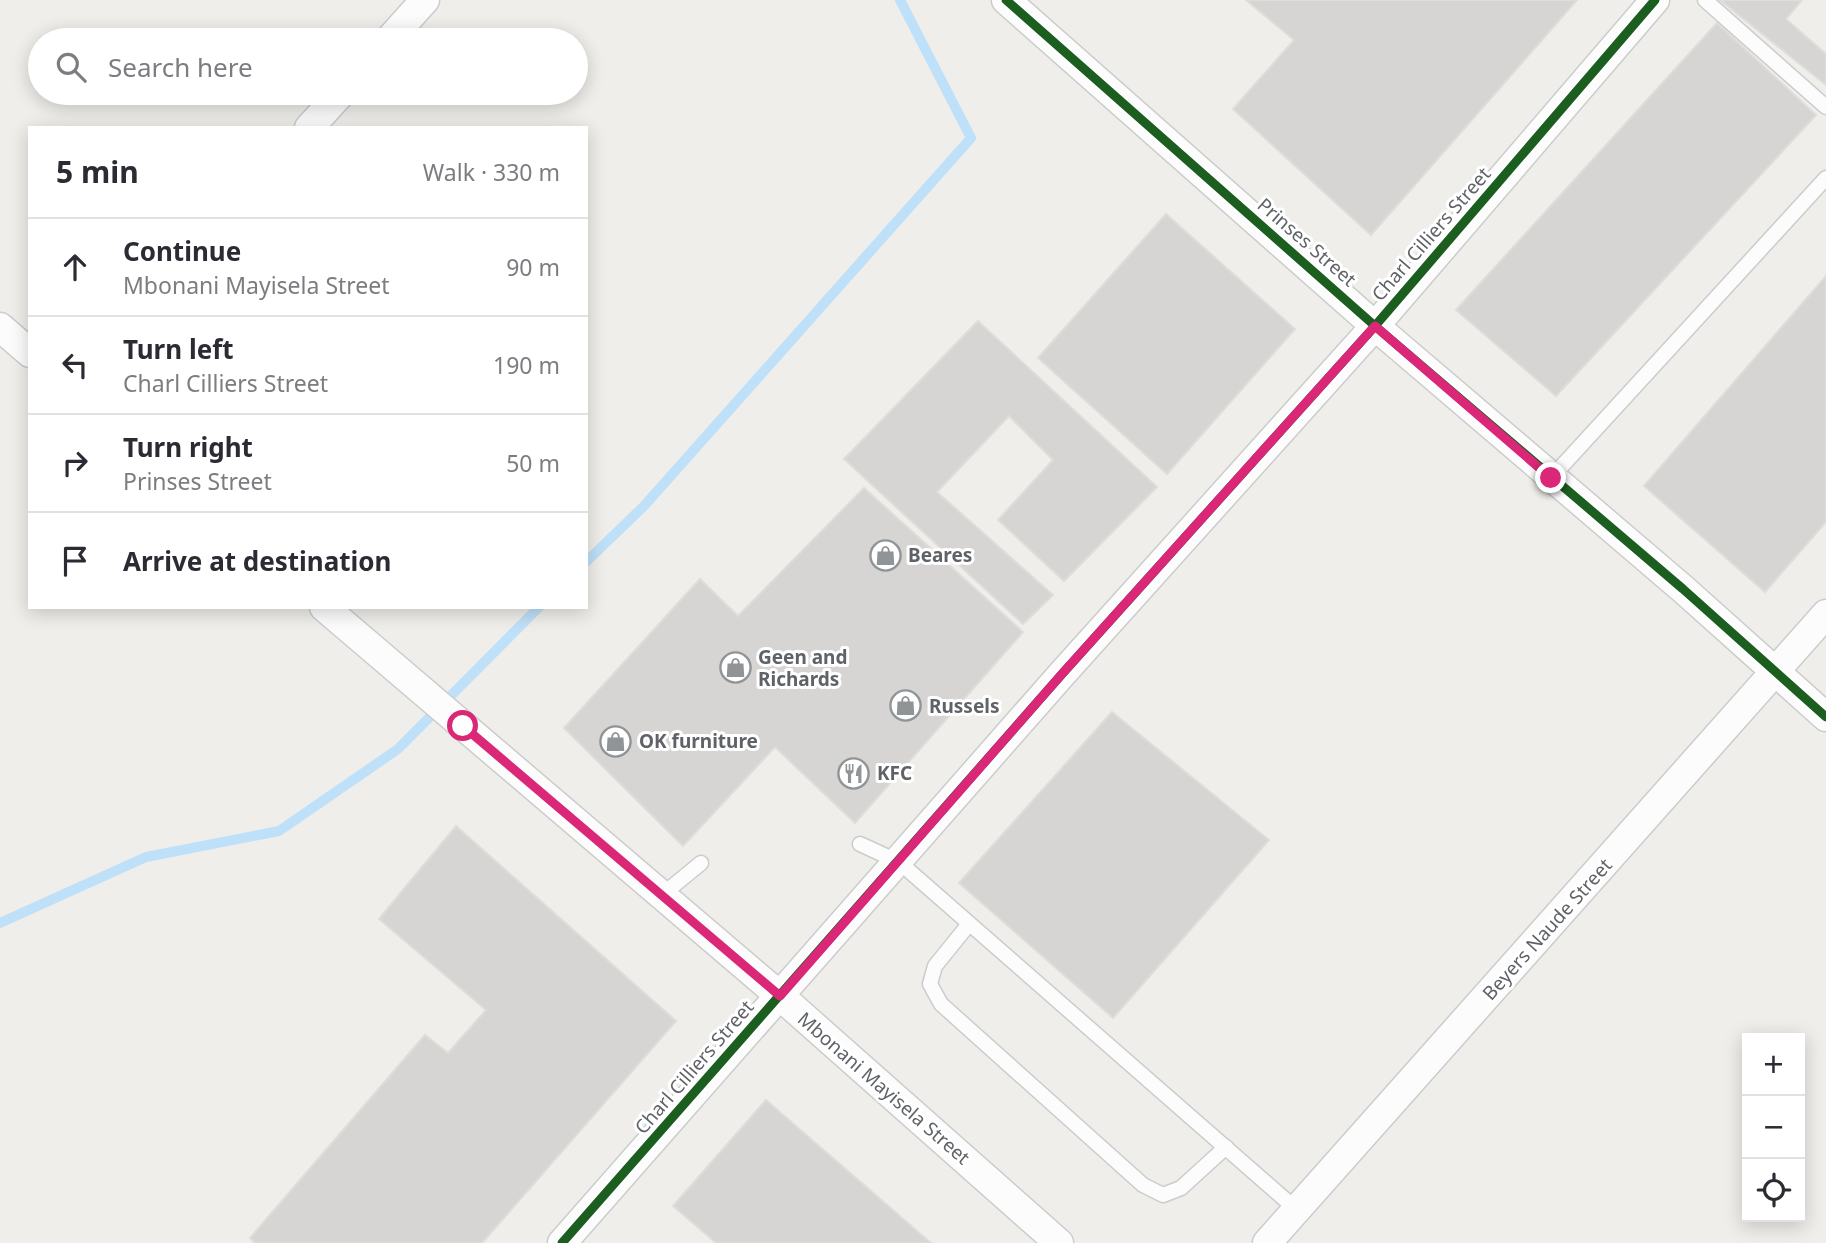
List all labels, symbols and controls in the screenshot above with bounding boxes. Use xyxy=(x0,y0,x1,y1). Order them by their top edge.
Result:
search box xyxy=(28,28,588,105)
icon: search xyxy=(52,48,90,86)
text: Search here xyxy=(108,49,253,85)
text: 5 min xyxy=(56,151,139,192)
text: Walk · 330 m xyxy=(423,156,560,188)
street label: Charl Cilliers Street xyxy=(1366,161,1496,306)
street label: Prinses Street xyxy=(1252,192,1362,292)
text: Continue xyxy=(123,233,241,269)
icon: ahead xyxy=(56,248,94,286)
text: 90 m xyxy=(506,251,560,283)
text: Mbonani Mayisela Street xyxy=(123,269,390,301)
text: Turn left xyxy=(123,331,234,367)
icon: left xyxy=(56,346,94,384)
text: 190 m xyxy=(493,349,560,381)
text: Charl Cilliers Street xyxy=(123,367,328,399)
text: Turn right xyxy=(123,429,253,465)
icon: right xyxy=(56,444,94,482)
text: 50 m xyxy=(506,447,560,479)
route end xyxy=(1535,462,1566,493)
text: Prinses Street xyxy=(123,465,272,497)
shop icon: Beares xyxy=(868,538,902,572)
icon: arrive xyxy=(56,542,94,580)
place label: Beares xyxy=(908,542,972,568)
text: Arrive at destination xyxy=(123,543,392,579)
place label: Geen and Richards xyxy=(758,644,847,692)
shop icon: Geen and Richards xyxy=(718,651,752,685)
shop icon: Russels xyxy=(889,689,923,723)
place label: Russels xyxy=(929,693,999,719)
route start xyxy=(447,710,478,741)
shop icon: OK furniture xyxy=(599,724,633,758)
place label: OK furniture xyxy=(639,728,758,754)
restaurant icon: KFC xyxy=(837,756,871,790)
place label: KFC xyxy=(877,760,912,786)
street label: Beyers Naude Street xyxy=(1476,852,1618,1005)
street label: Charl Cilliers Street xyxy=(629,994,759,1139)
street label: Mbonani Mayisela Street xyxy=(792,1006,976,1170)
map controls xyxy=(1742,1033,1805,1222)
button: + xyxy=(1742,1033,1805,1096)
button: − xyxy=(1742,1096,1805,1159)
button: locate xyxy=(1742,1159,1805,1222)

